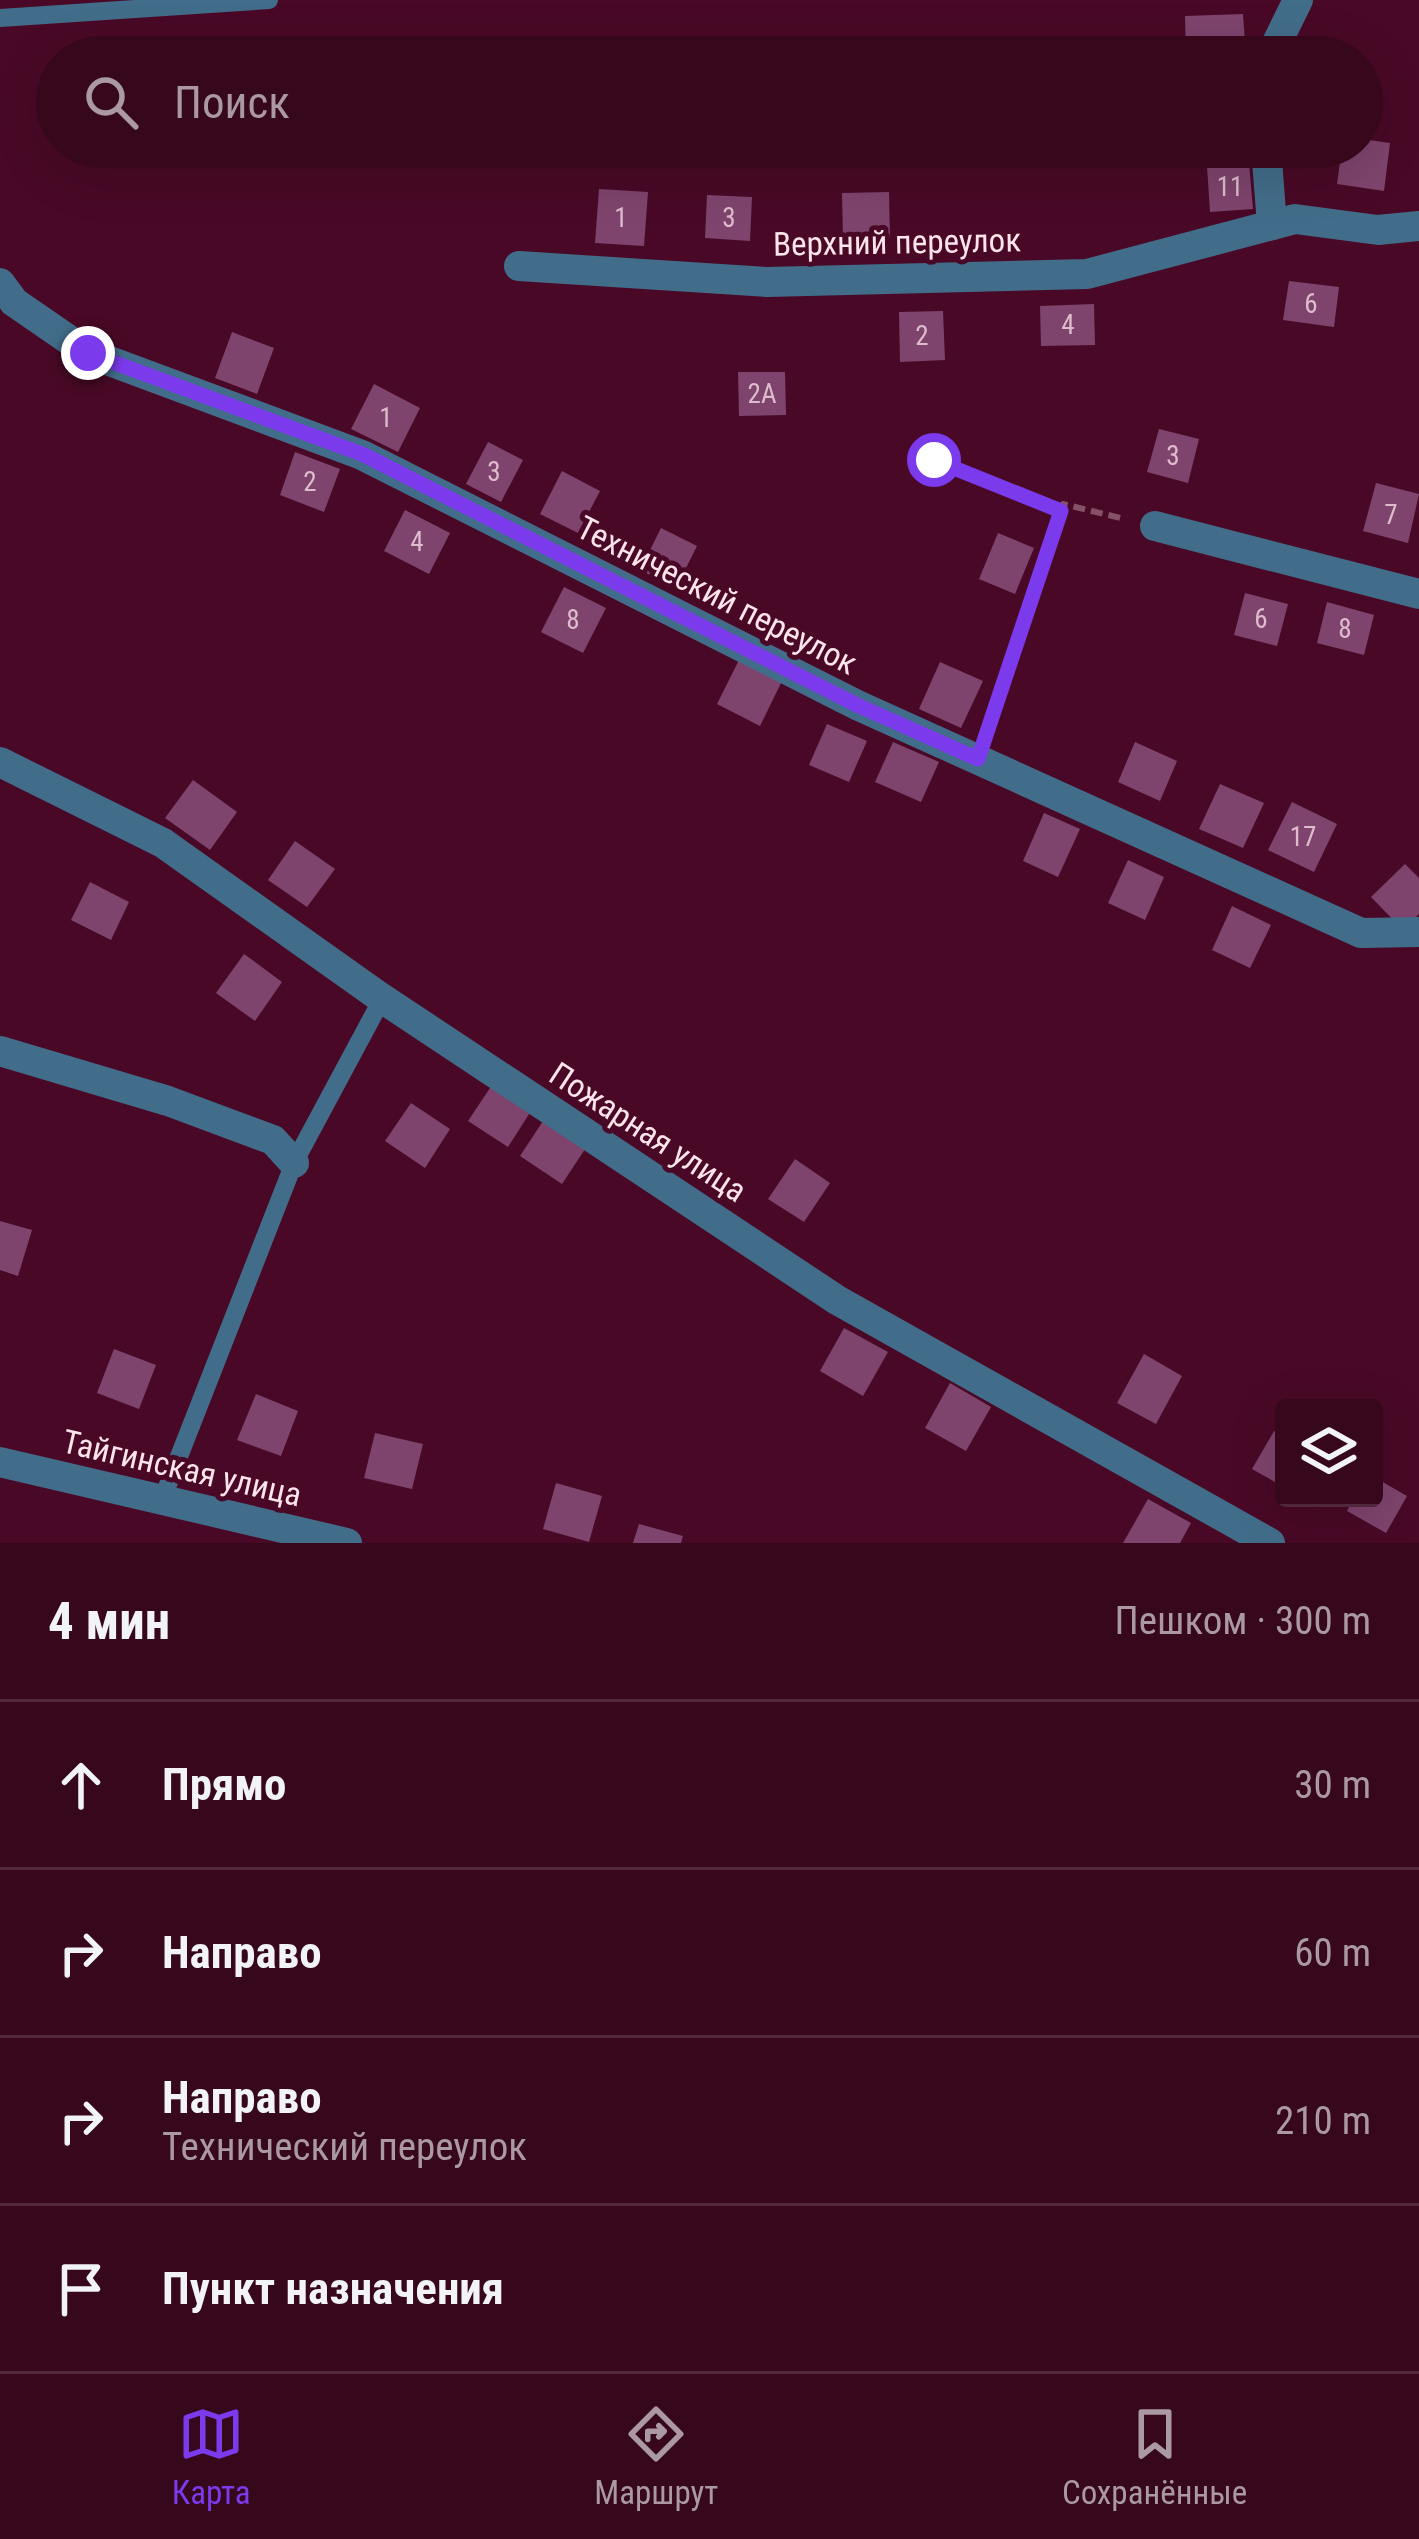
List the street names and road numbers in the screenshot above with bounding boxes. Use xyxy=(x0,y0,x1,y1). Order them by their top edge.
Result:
street label: Верхний переулок xyxy=(773,220,1022,264)
street label: Технический переулок xyxy=(571,508,864,683)
street label: Пожарная улица xyxy=(542,1054,754,1210)
street label: Тайгинская улица xyxy=(59,1422,305,1514)

